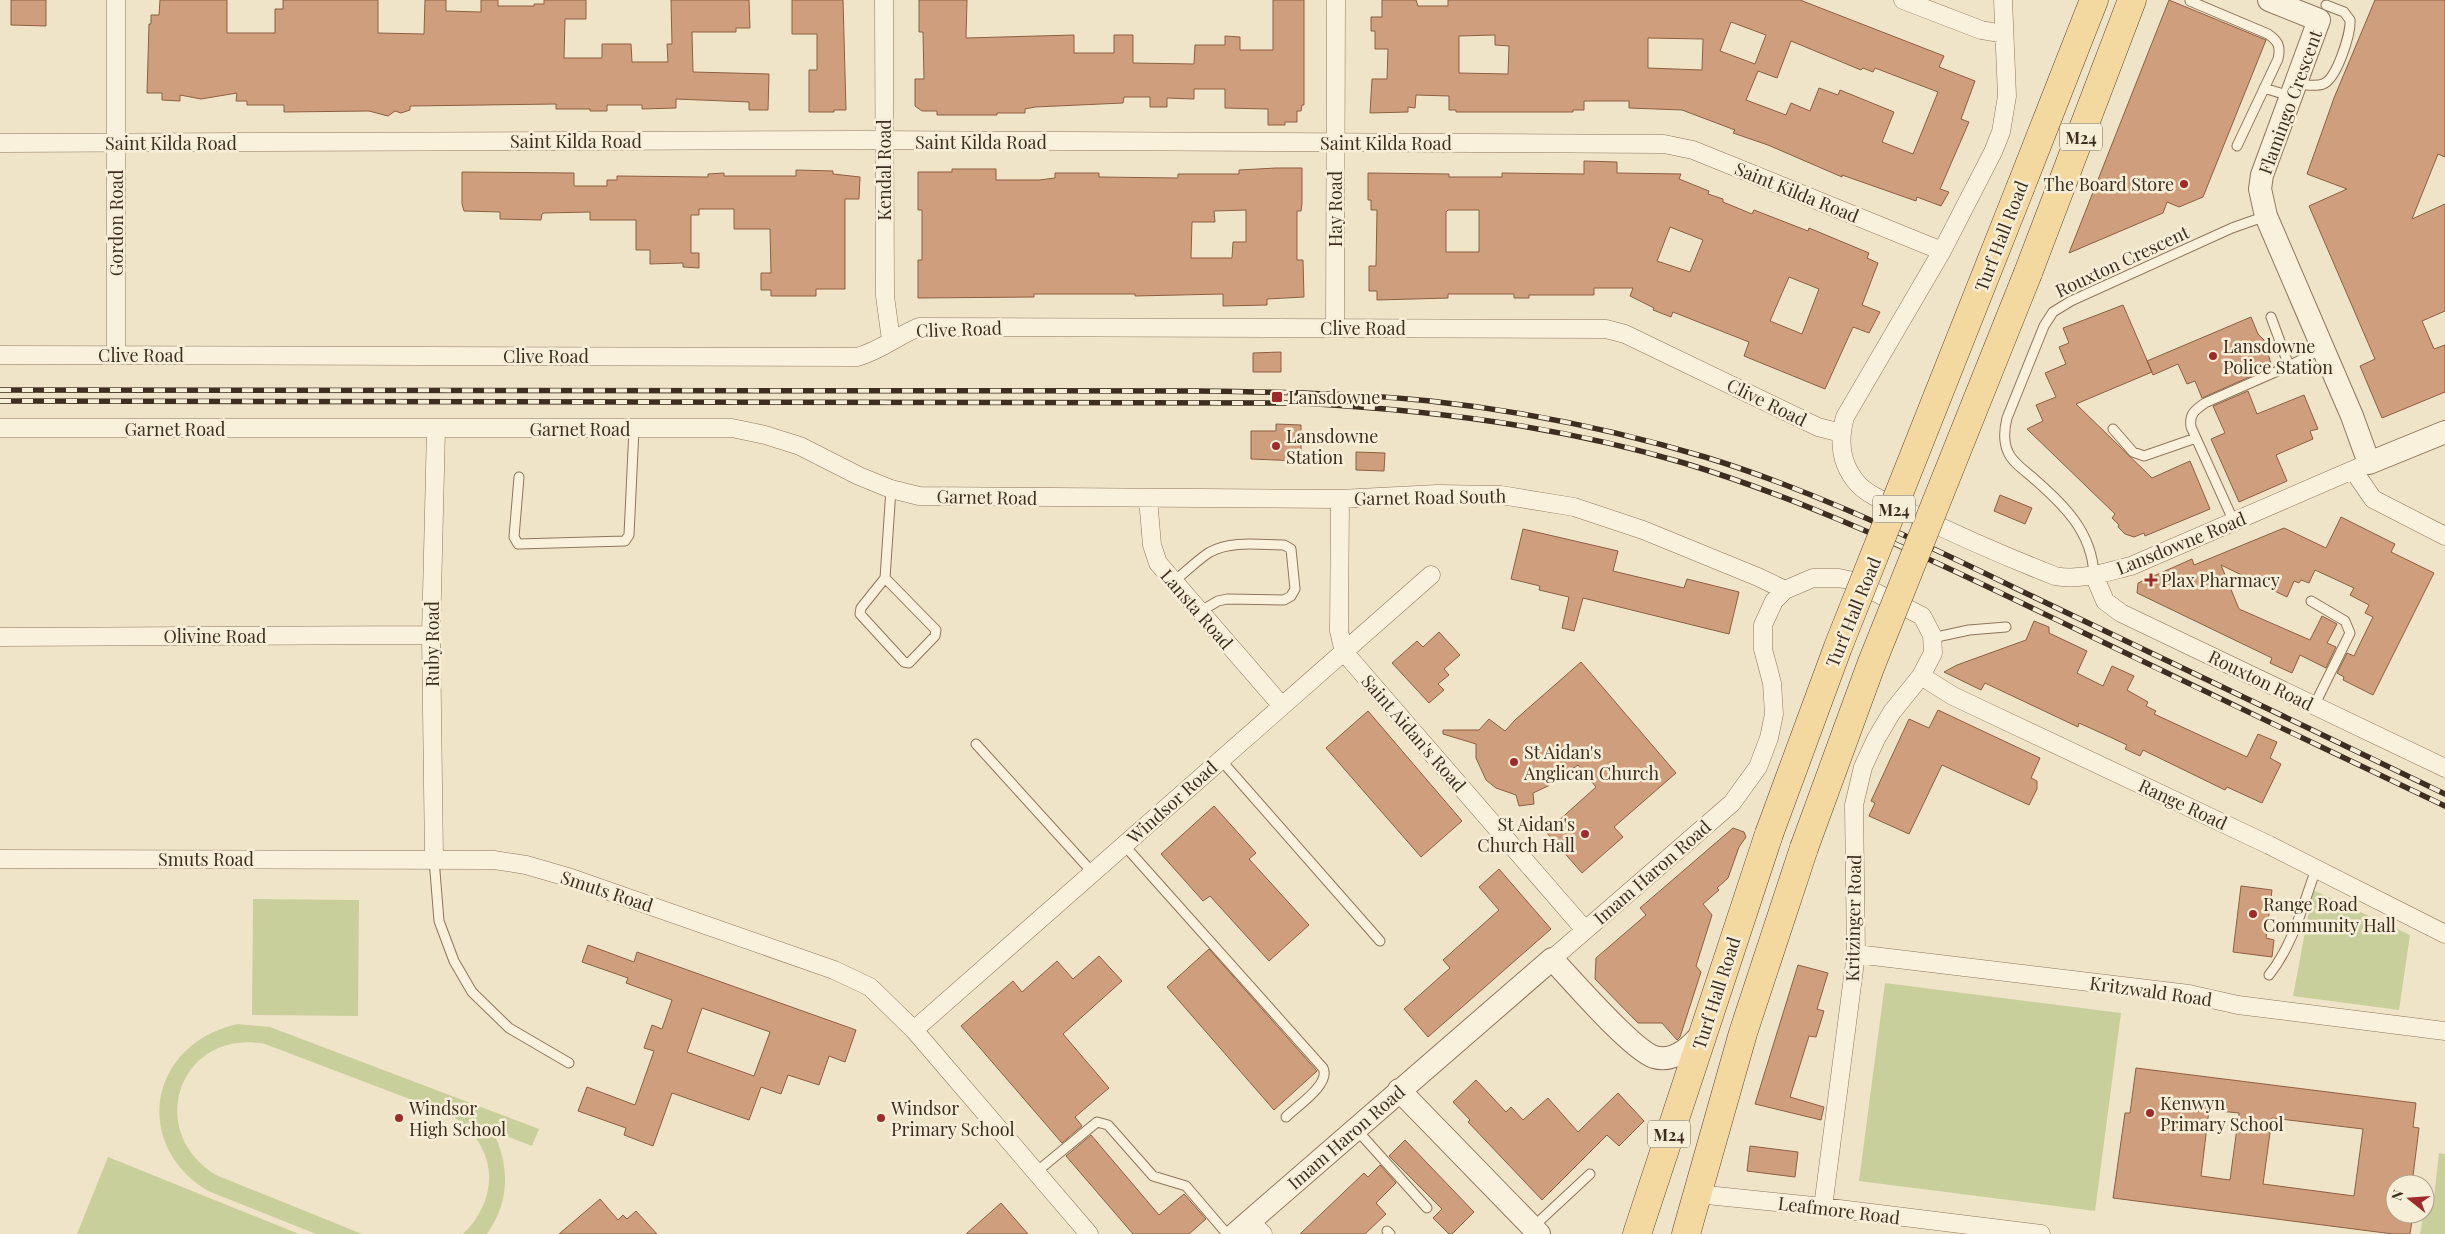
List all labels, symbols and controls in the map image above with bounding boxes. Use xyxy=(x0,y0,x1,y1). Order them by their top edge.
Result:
street label: Flamingo Crescent xyxy=(2253,26,2327,177)
street label: Kendal Road xyxy=(872,119,896,221)
road number: M24 xyxy=(2060,124,2102,150)
street label: Saint Kilda Road xyxy=(510,129,643,153)
street label: Saint Kilda Road xyxy=(915,130,1048,154)
street label: Saint Kilda Road xyxy=(105,131,238,155)
street label: Saint Kilda Road xyxy=(1320,131,1453,155)
street label: Saint Kilda Road xyxy=(1731,156,1863,228)
street label: Gordon Road xyxy=(104,169,128,276)
street label: Hay Road xyxy=(1323,170,1347,247)
place label: The Board Store xyxy=(2043,172,2174,196)
street label: Turf Hall Road xyxy=(1969,177,2033,295)
marker: The Board Store xyxy=(2178,178,2190,190)
street label: Rouxton Crescent xyxy=(2051,219,2193,303)
street label: Clive Road xyxy=(916,315,1003,342)
street label: Clive Road xyxy=(1320,316,1407,340)
place label: Lansdowne Police Station xyxy=(2223,334,2333,379)
street label: Clive Road xyxy=(98,343,185,367)
street label: Clive Road xyxy=(503,344,590,368)
marker: Lansdowne Police Station xyxy=(2207,350,2219,362)
street label: Clive Road xyxy=(1723,372,1811,432)
place label: Lansdowne xyxy=(1288,385,1380,409)
marker: Lansdowne xyxy=(1270,390,1284,404)
street label: Garnet Road xyxy=(125,417,226,441)
street label: Garnet Road xyxy=(530,417,631,441)
place label: Lansdowne Station xyxy=(1286,424,1378,469)
marker: Lansdowne Station xyxy=(1270,440,1282,452)
street label: Garnet Road xyxy=(936,484,1038,510)
street label: Garnet Road South xyxy=(1354,484,1507,510)
road number: M24 xyxy=(1873,496,1915,522)
street label: Lansdowne Road xyxy=(2113,506,2250,580)
street label: Turf Hall Road xyxy=(1820,553,1886,671)
street label: Lansta Road xyxy=(1155,564,1239,655)
place label: Plax Pharmacy xyxy=(2161,568,2280,592)
marker: Plax Pharmacy xyxy=(2145,574,2157,586)
street label: Ruby Road xyxy=(420,600,444,687)
street label: Olivine Road xyxy=(164,624,267,648)
street label: Rouxton Road xyxy=(2205,644,2318,716)
street label: Saint Aidan's Road xyxy=(1356,669,1472,797)
place label: St Aidan's Anglican Church xyxy=(1523,740,1660,785)
street label: Windsor Road xyxy=(1121,755,1223,849)
marker: St Aidan's Anglican Church xyxy=(1508,756,1520,768)
street label: Range Road xyxy=(2135,773,2232,835)
place label: St Aidan's Church Hall xyxy=(1477,812,1575,857)
street label: Imam Haron Road xyxy=(1588,814,1716,930)
marker: St Aidan's Church Hall xyxy=(1579,828,1591,840)
street label: Smuts Road xyxy=(158,847,255,871)
street label: Kritzinger Road xyxy=(1840,854,1866,982)
street label: Smuts Road xyxy=(558,865,657,917)
place label: Range Road Community Hall xyxy=(2263,892,2396,937)
marker: Range Road Community Hall xyxy=(2247,908,2259,920)
street label: Turf Hall Road xyxy=(1687,933,1746,1052)
street label: Kritzwald Road xyxy=(2088,971,2214,1012)
street label: Imam Haron Road xyxy=(1282,1079,1410,1195)
place label: Kenwyn Primary School xyxy=(2160,1091,2284,1136)
place label: Windsor High School xyxy=(408,1096,506,1141)
place label: Windsor Primary School xyxy=(890,1096,1015,1141)
marker: Kenwyn Primary School xyxy=(2144,1107,2156,1119)
marker: Windsor High School xyxy=(393,1112,405,1124)
marker: Windsor Primary School xyxy=(875,1112,887,1124)
road number: M24 xyxy=(1648,1120,1690,1148)
north arrow xyxy=(2385,1174,2435,1224)
text: N xyxy=(2387,1187,2408,1203)
street label: Leafmore Road xyxy=(1777,1191,1902,1229)

